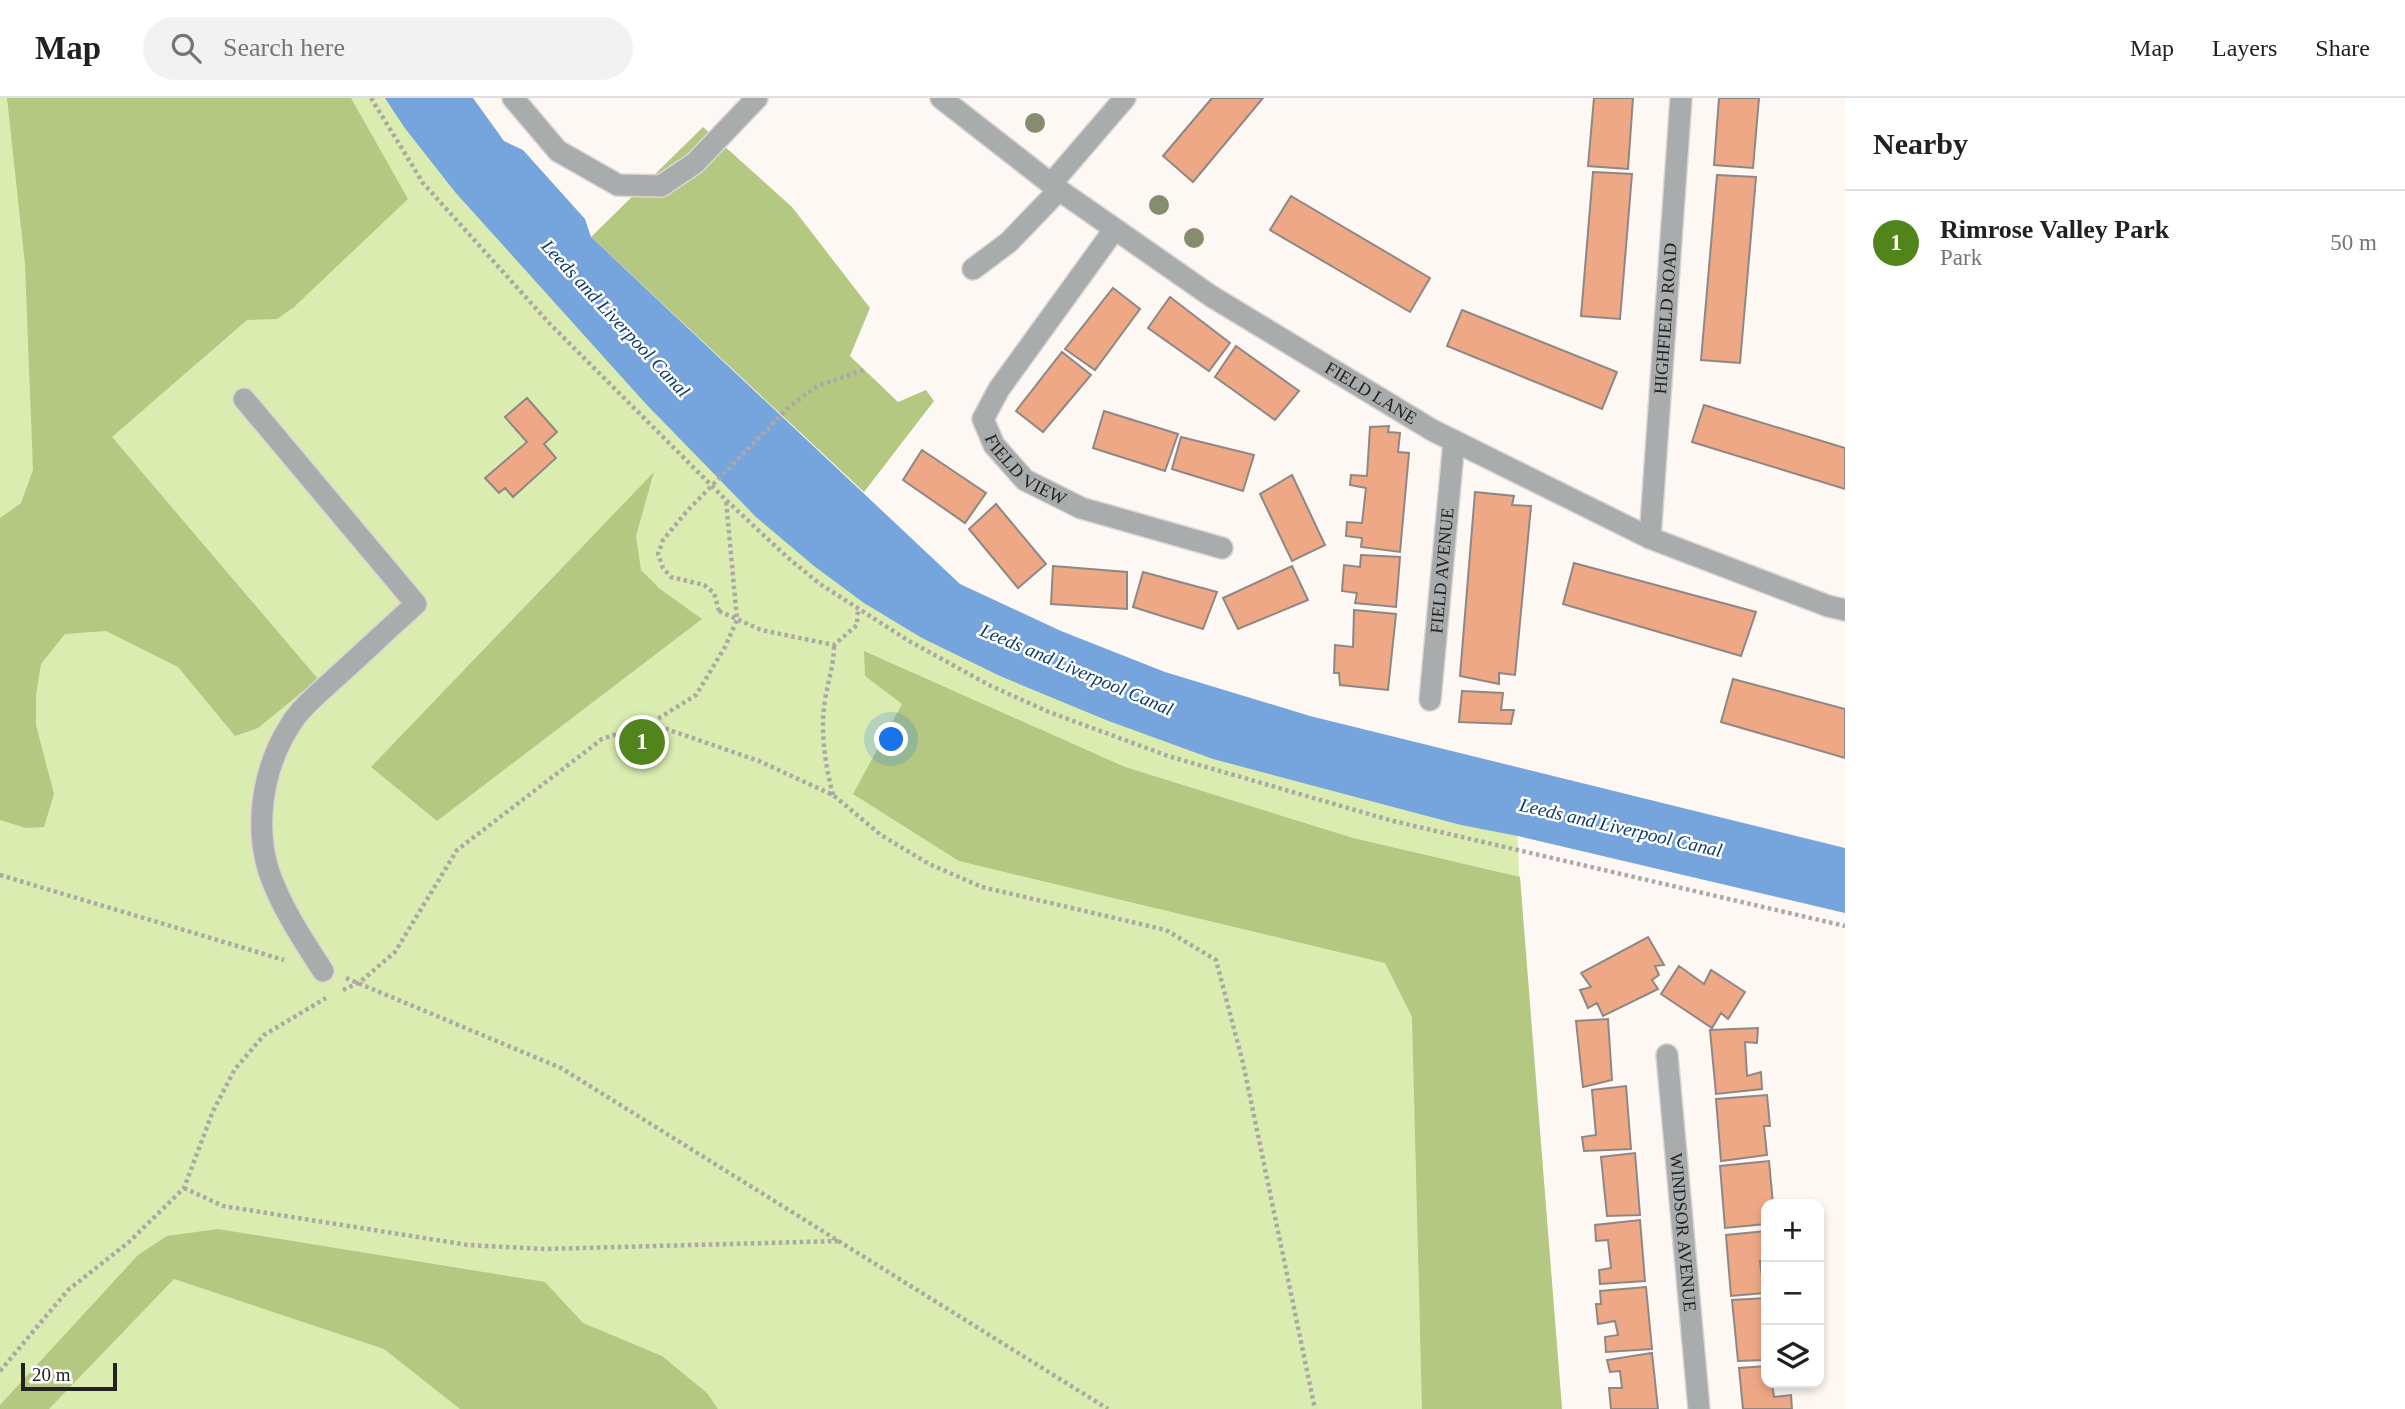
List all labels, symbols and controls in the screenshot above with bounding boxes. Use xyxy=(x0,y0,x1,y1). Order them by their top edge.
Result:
search box xyxy=(143,17,633,80)
icon: search xyxy=(167,29,205,67)
text: Map xyxy=(35,30,101,66)
text: Search here xyxy=(223,33,345,62)
text: Map xyxy=(2130,35,2174,61)
text: Layers xyxy=(2212,35,2277,61)
text: Share xyxy=(2315,35,2370,61)
text: Nearby xyxy=(1873,127,1968,160)
text: Rimrose Valley Park xyxy=(1940,215,2169,244)
text: 1 xyxy=(1890,230,1902,255)
text: 50 m xyxy=(2330,230,2377,255)
water label: Leeds and Liverpool Canal xyxy=(537,235,694,401)
street label: HIGHFIELD ROAD xyxy=(1650,242,1681,395)
text: Park xyxy=(1940,245,1982,270)
street label: FIELD LANE xyxy=(1322,358,1420,428)
street label: FIELD VIEW xyxy=(981,431,1070,509)
street label: FIELD AVENUE xyxy=(1426,507,1458,634)
water label: Leeds and Liverpool Canal xyxy=(976,619,1176,720)
pin: 1 xyxy=(619,716,665,768)
your location xyxy=(874,722,908,756)
water label: Leeds and Liverpool Canal xyxy=(1516,794,1724,861)
street label: WINDSOR AVENUE xyxy=(1666,1152,1700,1312)
map controls xyxy=(1761,1199,1824,1388)
button: + xyxy=(1761,1199,1824,1262)
button: − xyxy=(1761,1262,1824,1325)
button: layers xyxy=(1761,1325,1824,1388)
scale bar xyxy=(21,1360,117,1392)
text: 20 m xyxy=(32,1364,71,1385)

